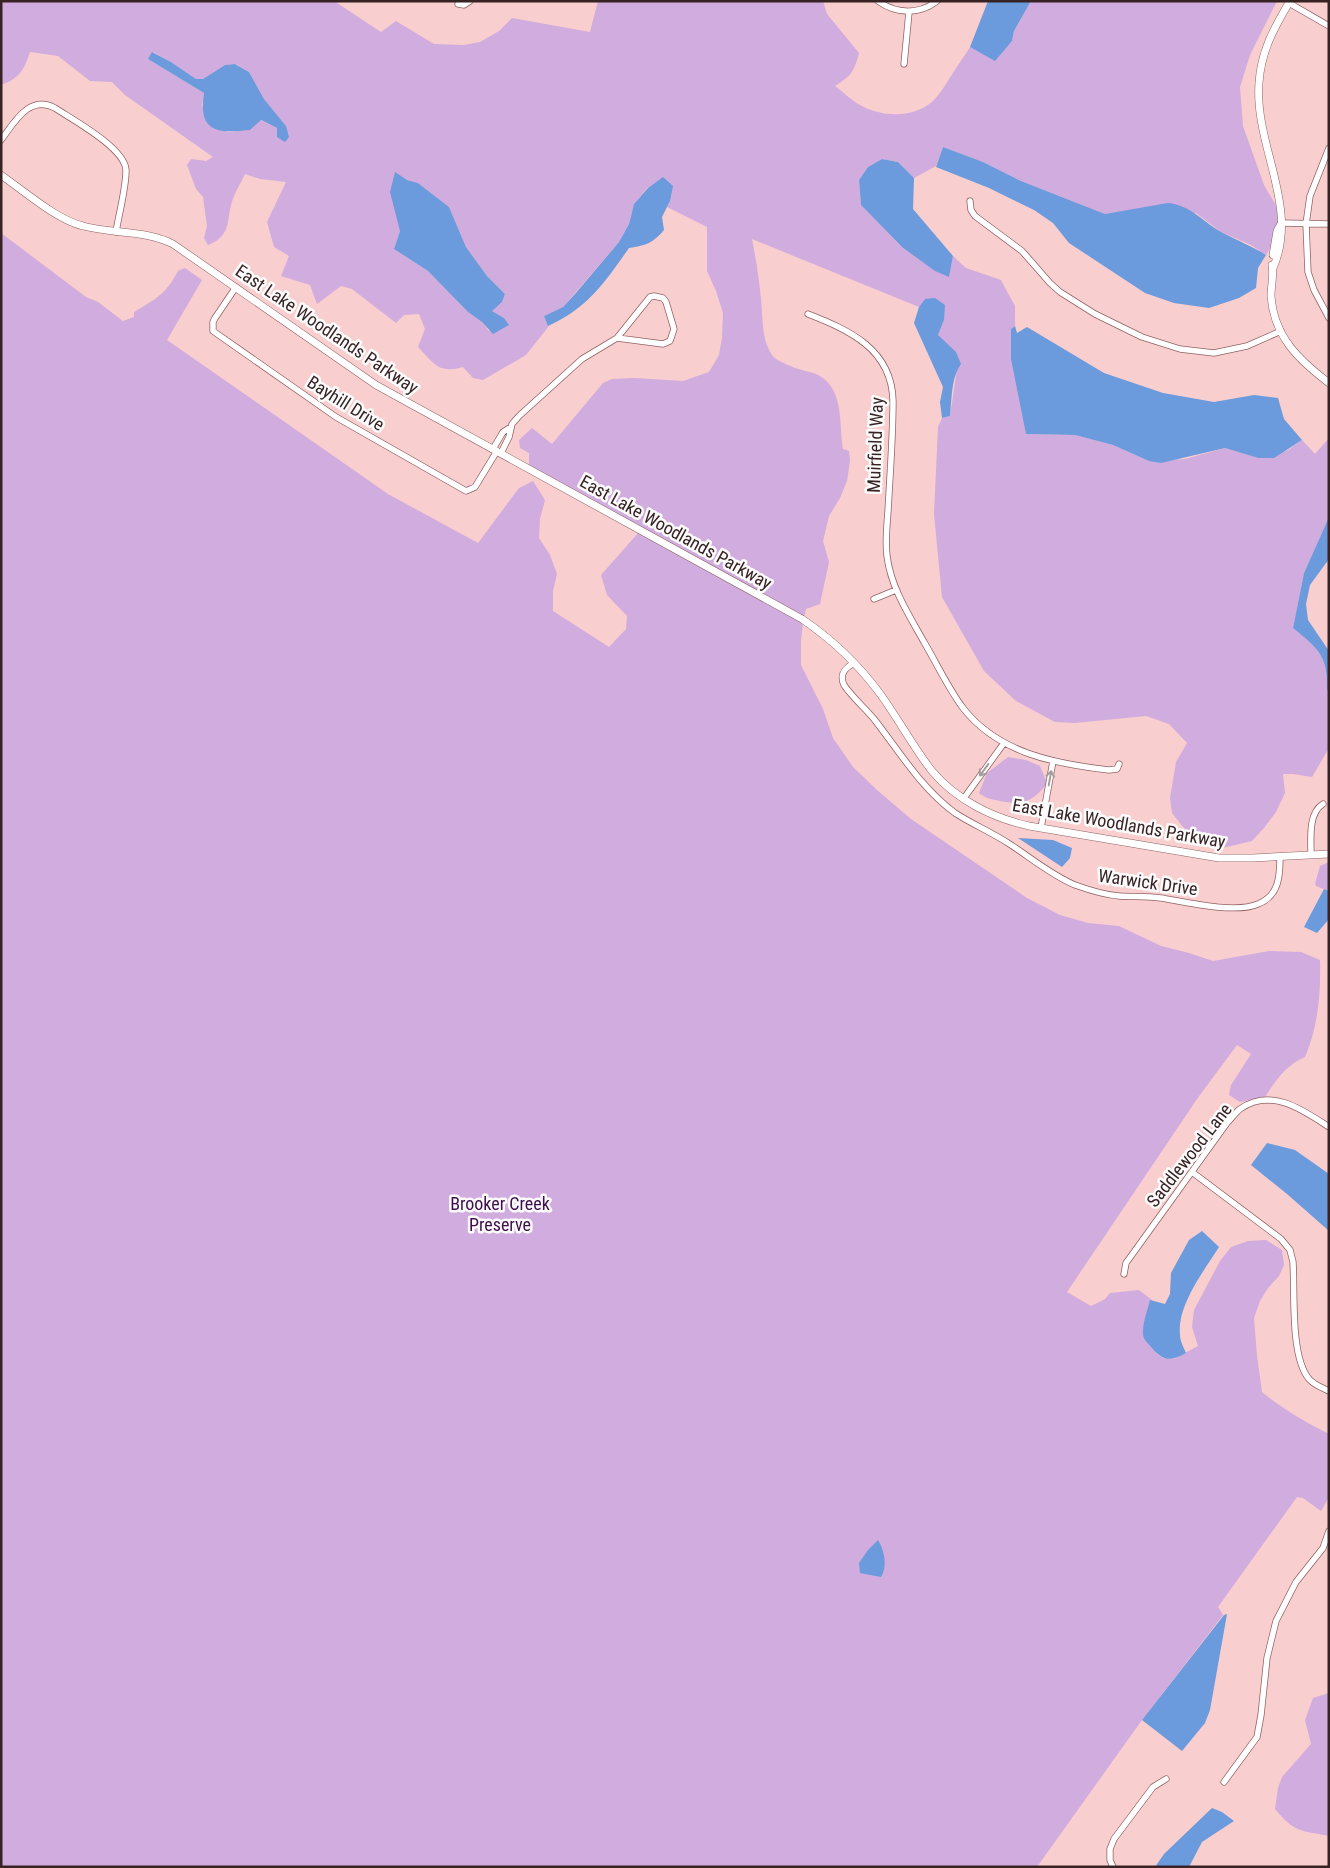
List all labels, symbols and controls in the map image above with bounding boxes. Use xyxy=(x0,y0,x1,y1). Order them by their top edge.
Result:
street label: East Lake Woodlands Parkway xyxy=(232,260,423,398)
street label: Bayhill Drive xyxy=(304,371,388,435)
street label: Muirfield Way xyxy=(863,396,887,493)
street label: East Lake Woodlands Parkway xyxy=(576,470,776,594)
one-way arrow xyxy=(979,763,989,777)
one-way arrow xyxy=(1046,770,1056,786)
street label: East Lake Woodlands Parkway xyxy=(1011,794,1228,852)
street label: Warwick Drive xyxy=(1097,865,1199,899)
street label: Saddlewood Lane xyxy=(1142,1099,1236,1211)
park label: Brooker Creek Preserve xyxy=(450,1193,550,1235)

